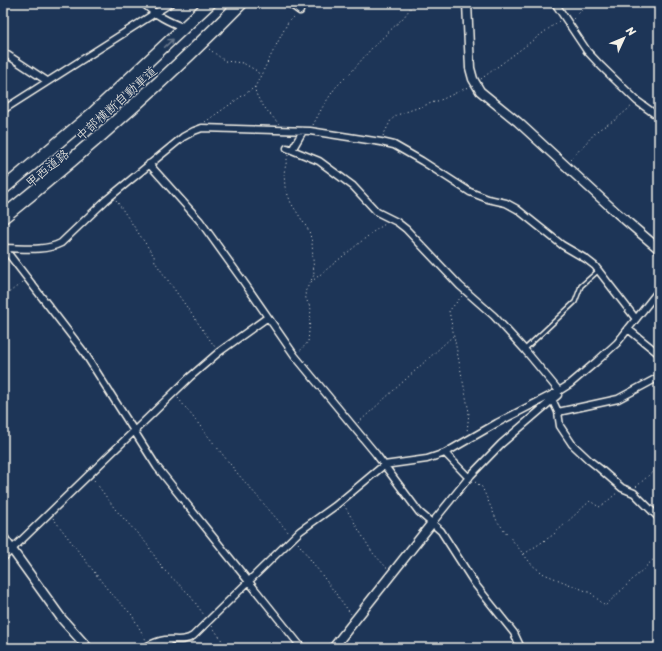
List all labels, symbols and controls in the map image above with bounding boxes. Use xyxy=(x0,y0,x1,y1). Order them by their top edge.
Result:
north arrow xyxy=(604,18,644,58)
text: N xyxy=(621,21,641,41)
one-way arrow xyxy=(164,38,174,48)
street label: 中部横断自動車道 xyxy=(70,60,163,147)
street label: 甲西道路 xyxy=(20,143,75,194)

